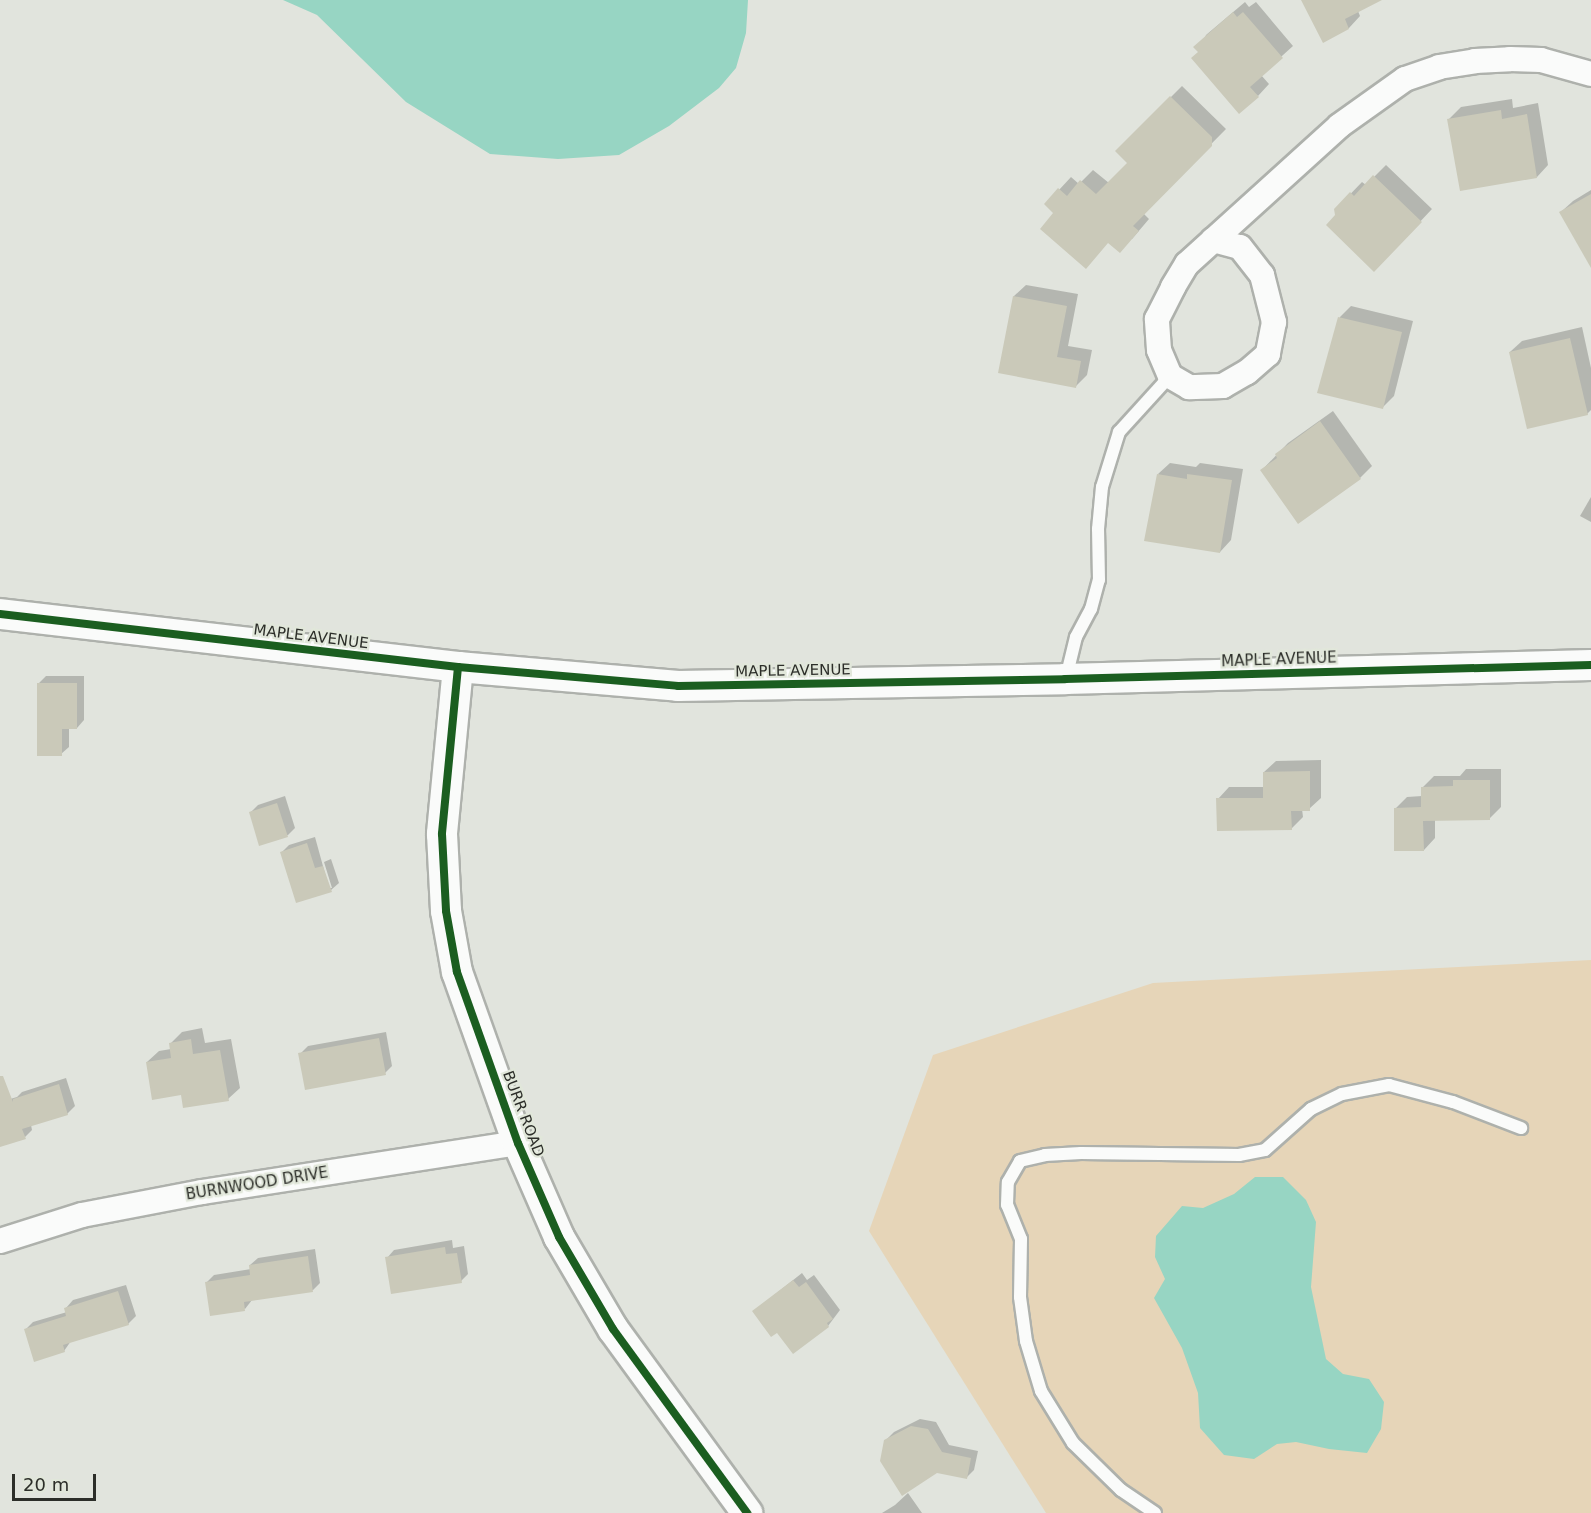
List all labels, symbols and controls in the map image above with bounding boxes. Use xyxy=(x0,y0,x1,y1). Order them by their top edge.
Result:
street label: MAPLE AVENUE xyxy=(253,621,369,653)
street label: MAPLE AVENUE xyxy=(1221,649,1337,671)
street label: MAPLE AVENUE xyxy=(735,661,851,681)
street label: BURR ROAD xyxy=(498,1068,548,1160)
street label: BURNWOOD DRIVE xyxy=(185,1164,329,1204)
scale bar xyxy=(15,1462,99,1500)
text: 20 m xyxy=(23,1474,69,1495)

